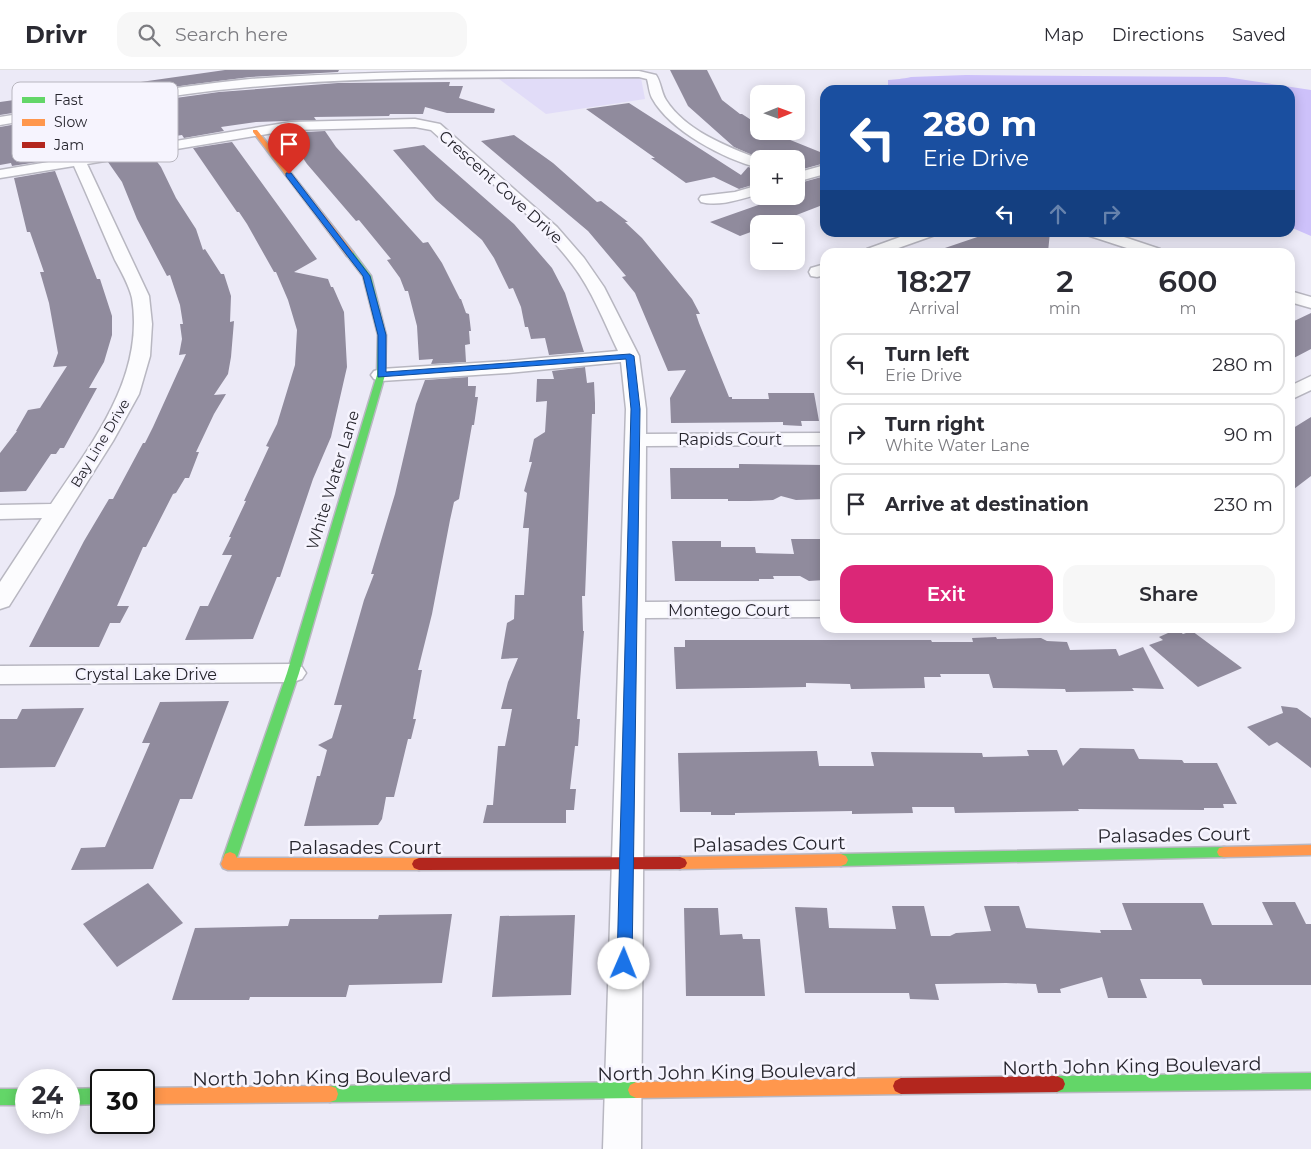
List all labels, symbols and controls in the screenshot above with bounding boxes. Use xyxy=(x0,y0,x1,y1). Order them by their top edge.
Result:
search box xyxy=(117,12,467,57)
text: Drivr xyxy=(25,20,87,49)
icon: search xyxy=(135,21,163,49)
text: Search here xyxy=(175,23,288,46)
text: Map xyxy=(1044,24,1084,46)
text: Directions xyxy=(1112,24,1204,46)
text: Saved xyxy=(1232,24,1286,46)
legend xyxy=(12,82,178,162)
north arrow xyxy=(750,85,805,140)
map controls xyxy=(750,85,805,270)
text: Fast xyxy=(54,91,84,109)
text: 280 m xyxy=(923,102,1037,145)
icon: left xyxy=(840,105,905,170)
text: Slow xyxy=(54,113,88,131)
pin xyxy=(268,123,310,174)
street label: Crescent Cove Drive xyxy=(435,126,567,248)
icon: arrive xyxy=(275,130,303,158)
text: Jam xyxy=(53,136,84,154)
text: Erie Drive xyxy=(923,145,1029,172)
button: + xyxy=(750,150,805,205)
icon: left xyxy=(991,200,1019,228)
icon: ahead xyxy=(1044,200,1072,228)
icon: right xyxy=(1097,200,1125,228)
button: − xyxy=(750,215,805,270)
text: 18:27 xyxy=(897,263,971,300)
text: 2 xyxy=(1056,263,1074,300)
text: 600 xyxy=(1158,263,1218,300)
text: Arrival xyxy=(909,299,960,318)
text: min xyxy=(1049,299,1081,318)
text: m xyxy=(1179,299,1196,318)
text: Turn left xyxy=(885,343,970,366)
icon: left xyxy=(842,350,870,378)
text: 280 m xyxy=(1212,353,1273,376)
text: Erie Drive xyxy=(885,366,962,385)
street label: Bay Line Drive xyxy=(67,395,133,491)
street label: White Water Lane xyxy=(303,408,363,552)
text: Turn right xyxy=(885,413,985,436)
icon: right xyxy=(842,420,870,448)
text: 90 m xyxy=(1224,423,1273,446)
street label: Rapids Court xyxy=(678,430,782,449)
text: White Water Lane xyxy=(885,436,1030,455)
icon: arrive xyxy=(842,490,870,518)
text: Arrive at destination xyxy=(885,493,1089,516)
text: 230 m xyxy=(1214,493,1273,516)
button: Exit xyxy=(840,565,1053,623)
button: Share xyxy=(1063,565,1275,623)
street label: Montego Court xyxy=(668,601,791,620)
street label: Crystal Lake Drive xyxy=(75,665,217,684)
street label: Palasades Court xyxy=(1097,822,1251,848)
street label: Palasades Court xyxy=(692,831,846,857)
street label: Palasades Court xyxy=(288,836,442,859)
position arrow xyxy=(597,937,649,989)
street label: North John King Boulevard xyxy=(1002,1052,1262,1080)
street label: North John King Boulevard xyxy=(597,1058,857,1086)
street label: North John King Boulevard xyxy=(192,1063,452,1091)
speed limit sign: 30 xyxy=(90,1069,155,1134)
text: 24 xyxy=(32,1080,63,1110)
text: km/h xyxy=(31,1106,64,1121)

